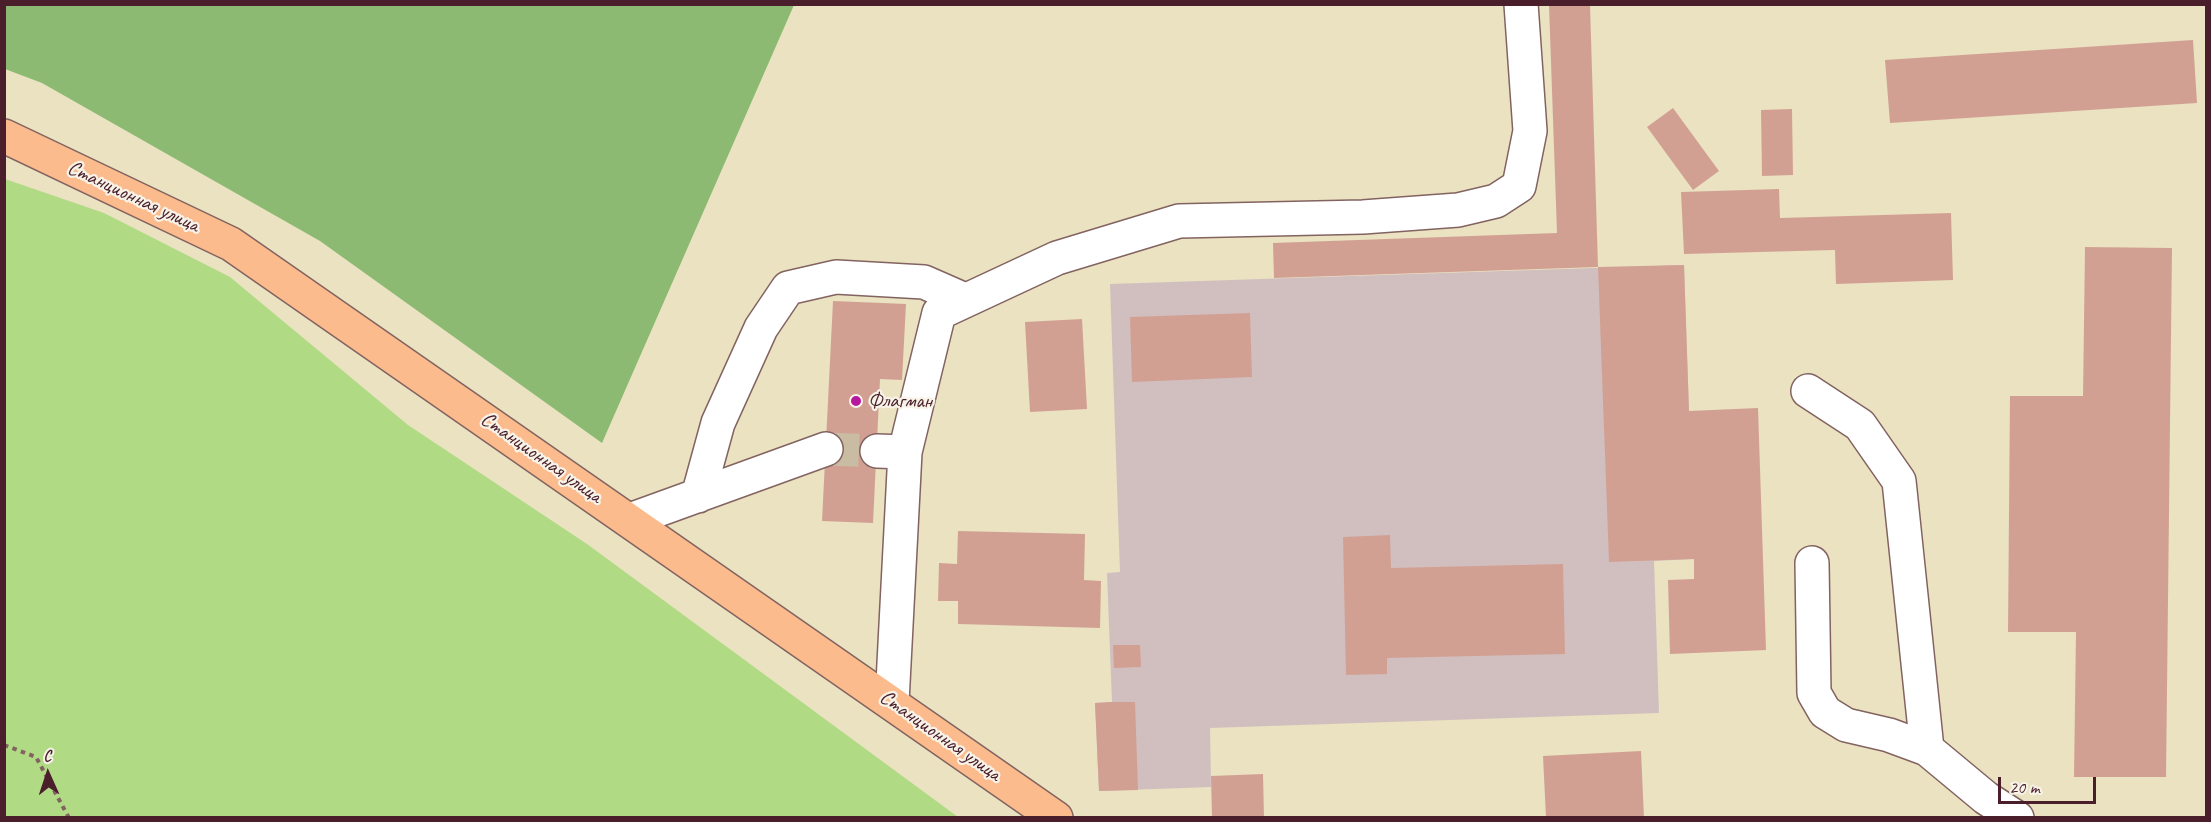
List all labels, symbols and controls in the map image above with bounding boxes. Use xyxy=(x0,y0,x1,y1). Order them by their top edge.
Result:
street label: Станционная улица xyxy=(63,155,203,239)
place label: Флагман xyxy=(868,388,932,414)
marker: Флагман xyxy=(849,394,863,408)
street label: Станционная улица xyxy=(475,407,607,509)
street label: Станционная улица xyxy=(874,685,1006,787)
north arrow xyxy=(18,744,78,804)
text: С xyxy=(43,746,51,766)
scale bar xyxy=(2001,765,2098,803)
text: 20 m xyxy=(2009,776,2040,798)

